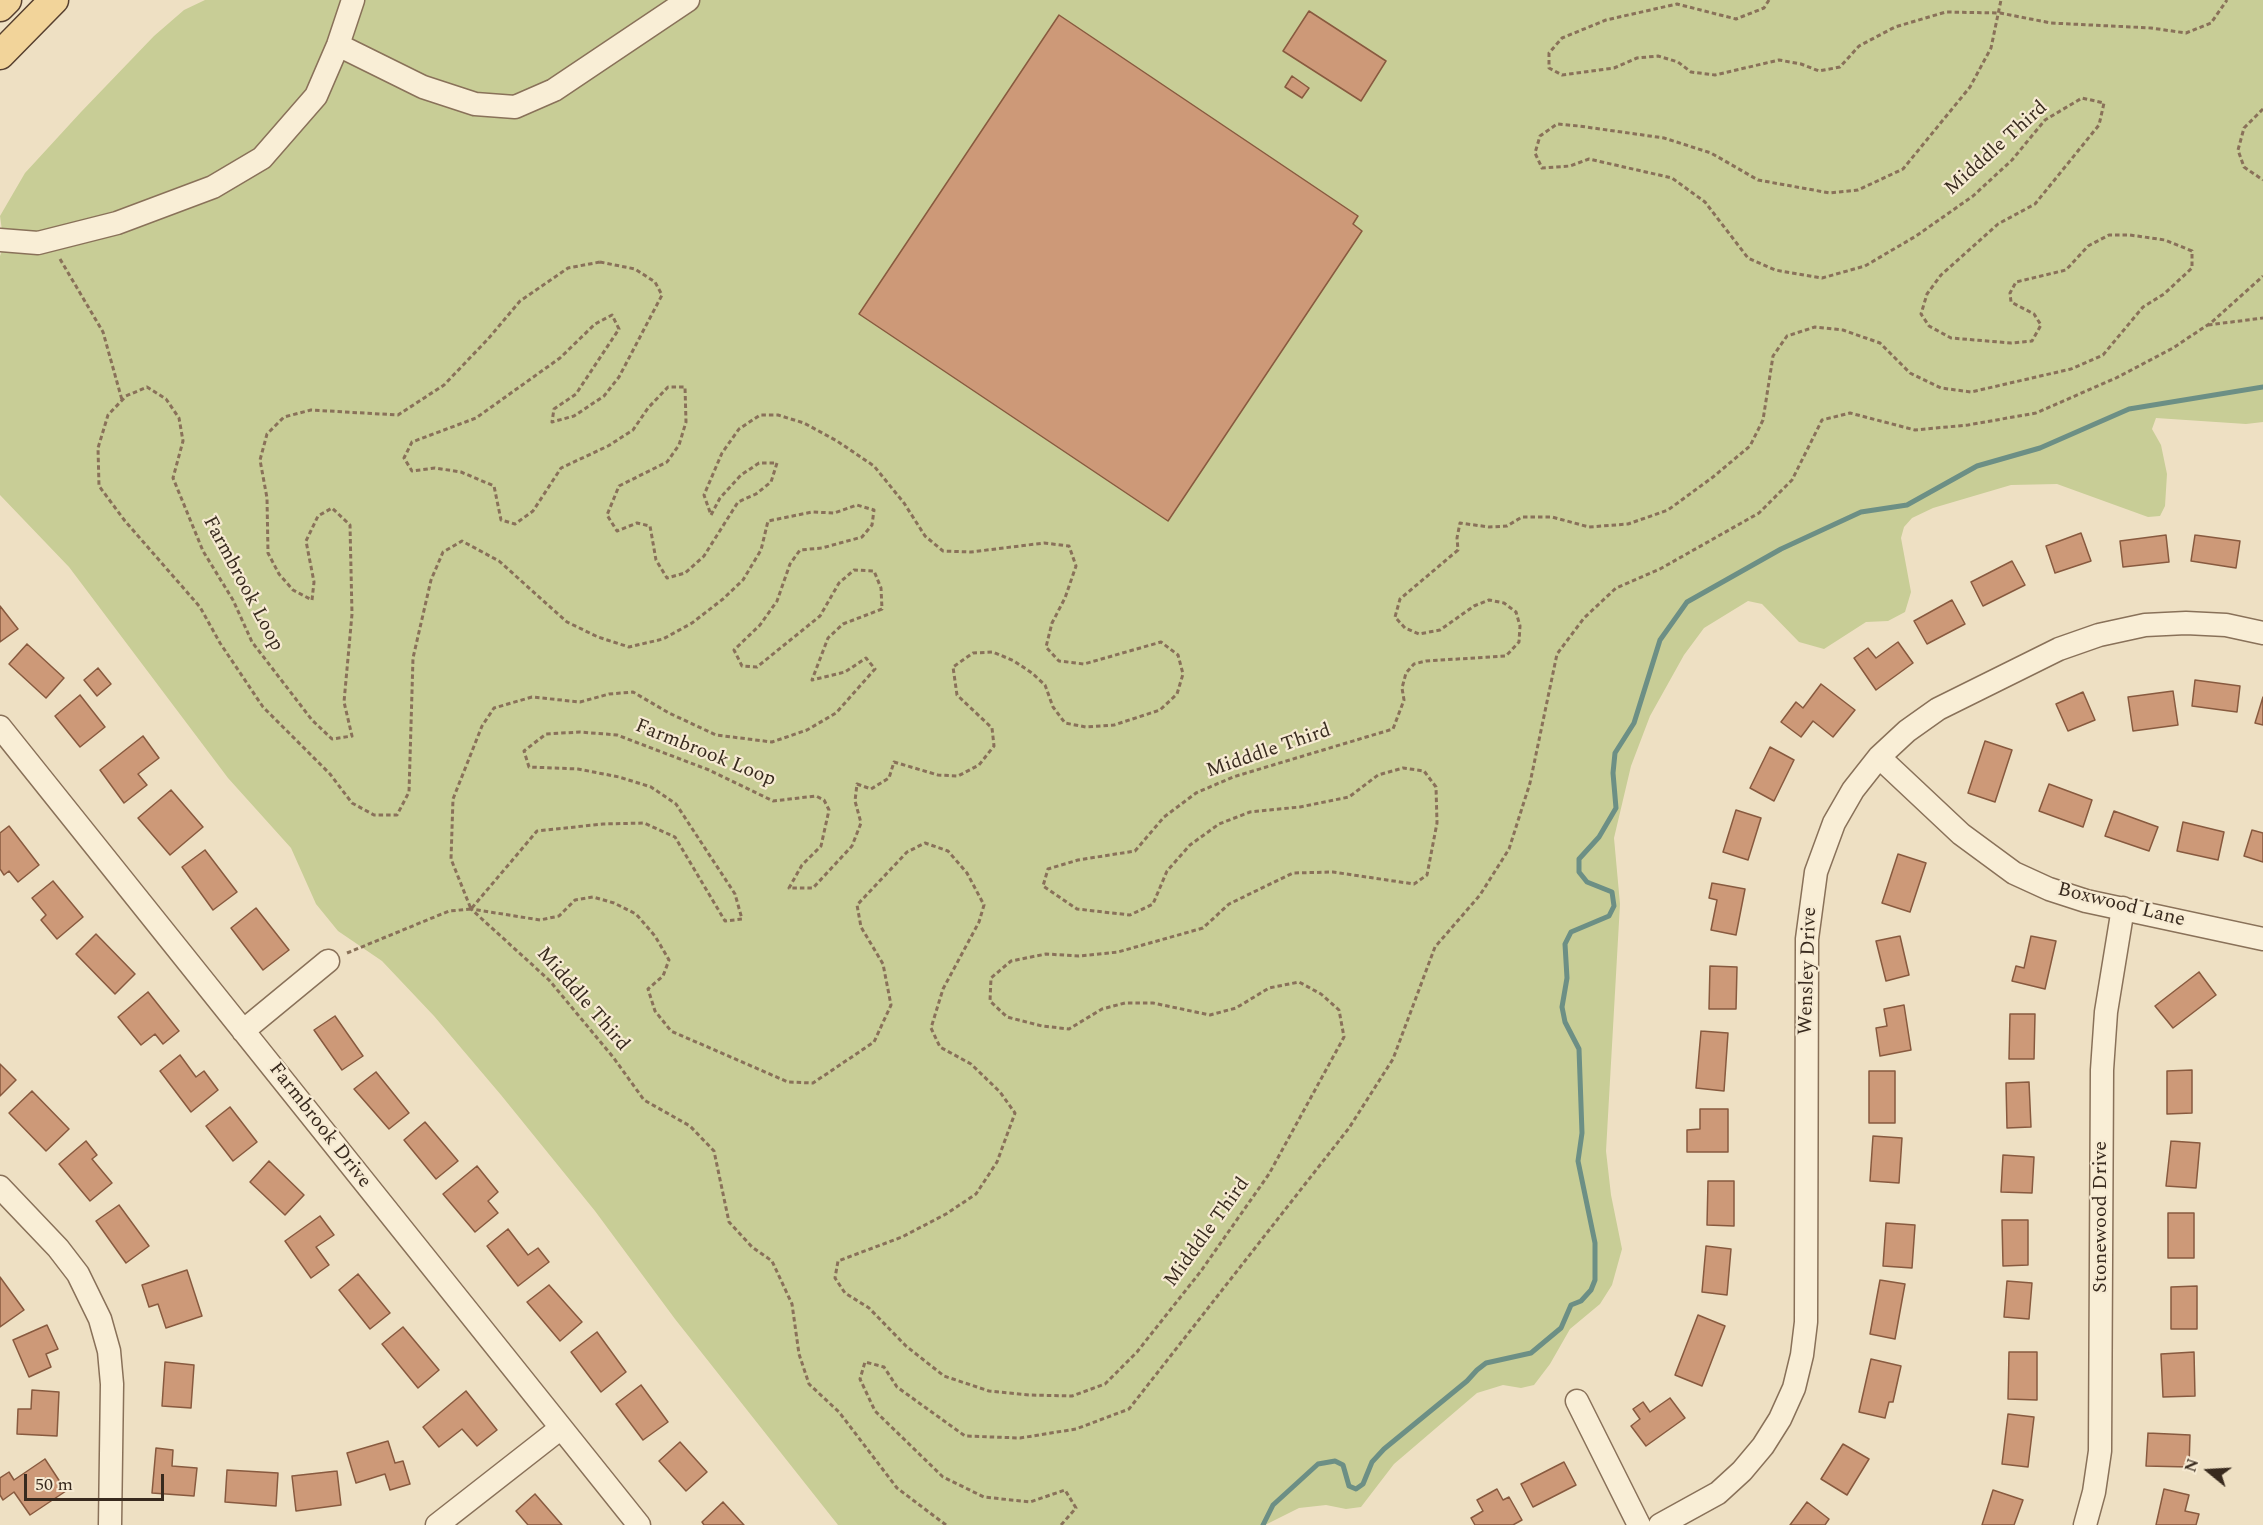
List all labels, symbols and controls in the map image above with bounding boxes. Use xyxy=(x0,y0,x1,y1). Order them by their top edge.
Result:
street label: Midddle Third xyxy=(1941,97,2053,201)
street label: Farmbrook Loop xyxy=(196,512,288,656)
street label: Farmbrook Loop xyxy=(631,715,779,793)
street label: Midddle Third xyxy=(1204,720,1334,784)
street label: Boxwood Lane xyxy=(2055,879,2187,933)
street label: Wensley Drive xyxy=(1795,906,1823,1036)
street label: Midddle Third xyxy=(530,943,634,1057)
street label: Farmbrook Drive xyxy=(263,1058,375,1194)
street label: Stonewood Drive xyxy=(2090,1141,2114,1293)
street label: Midddle Third xyxy=(1160,1173,1256,1293)
north arrow xyxy=(2179,1441,2239,1501)
text: N xyxy=(2178,1456,2205,1475)
scale bar xyxy=(27,1462,166,1500)
text: 50 m xyxy=(35,1471,73,1498)

